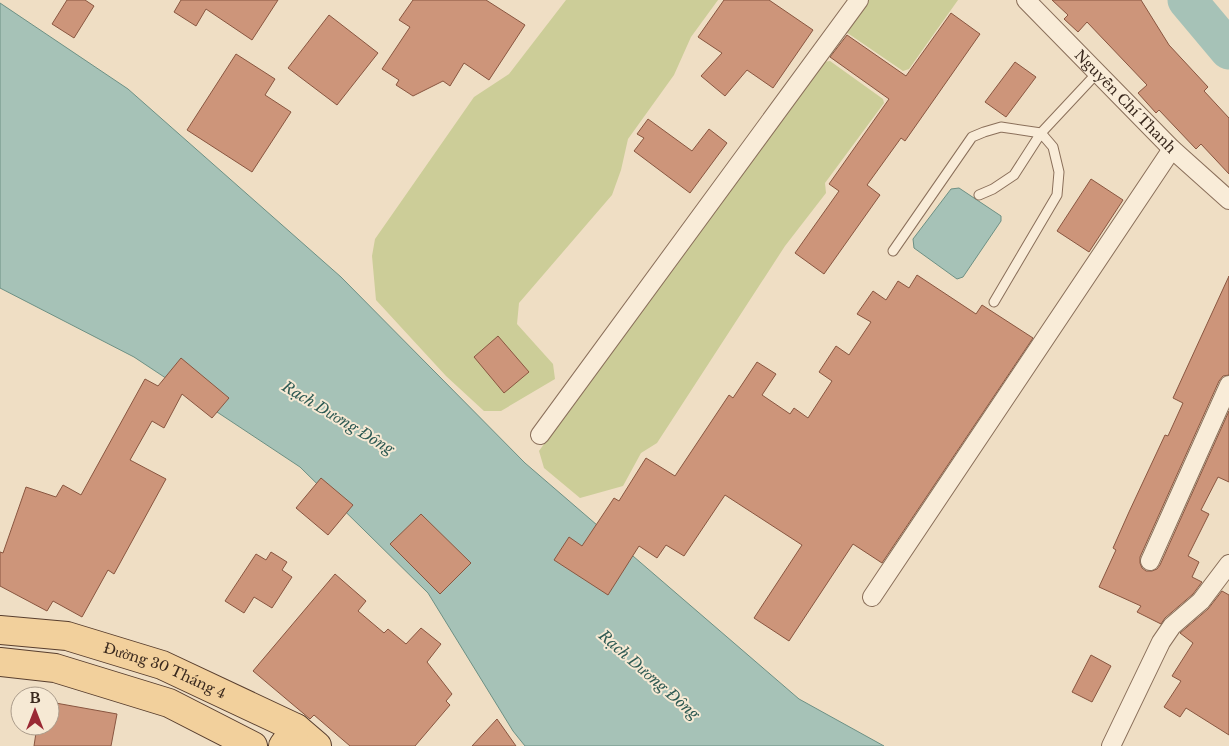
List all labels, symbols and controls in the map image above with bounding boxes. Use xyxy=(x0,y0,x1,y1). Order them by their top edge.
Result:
street label: Nguyễn Chí Thanh xyxy=(1071,46,1180,157)
water label: Rạch Dương Đông xyxy=(278,376,398,459)
water label: Rạch Dương Đông xyxy=(594,625,704,724)
street label: Đường 30 Tháng 4 xyxy=(101,639,229,703)
north arrow xyxy=(10,686,60,736)
text: B xyxy=(29,689,41,707)

